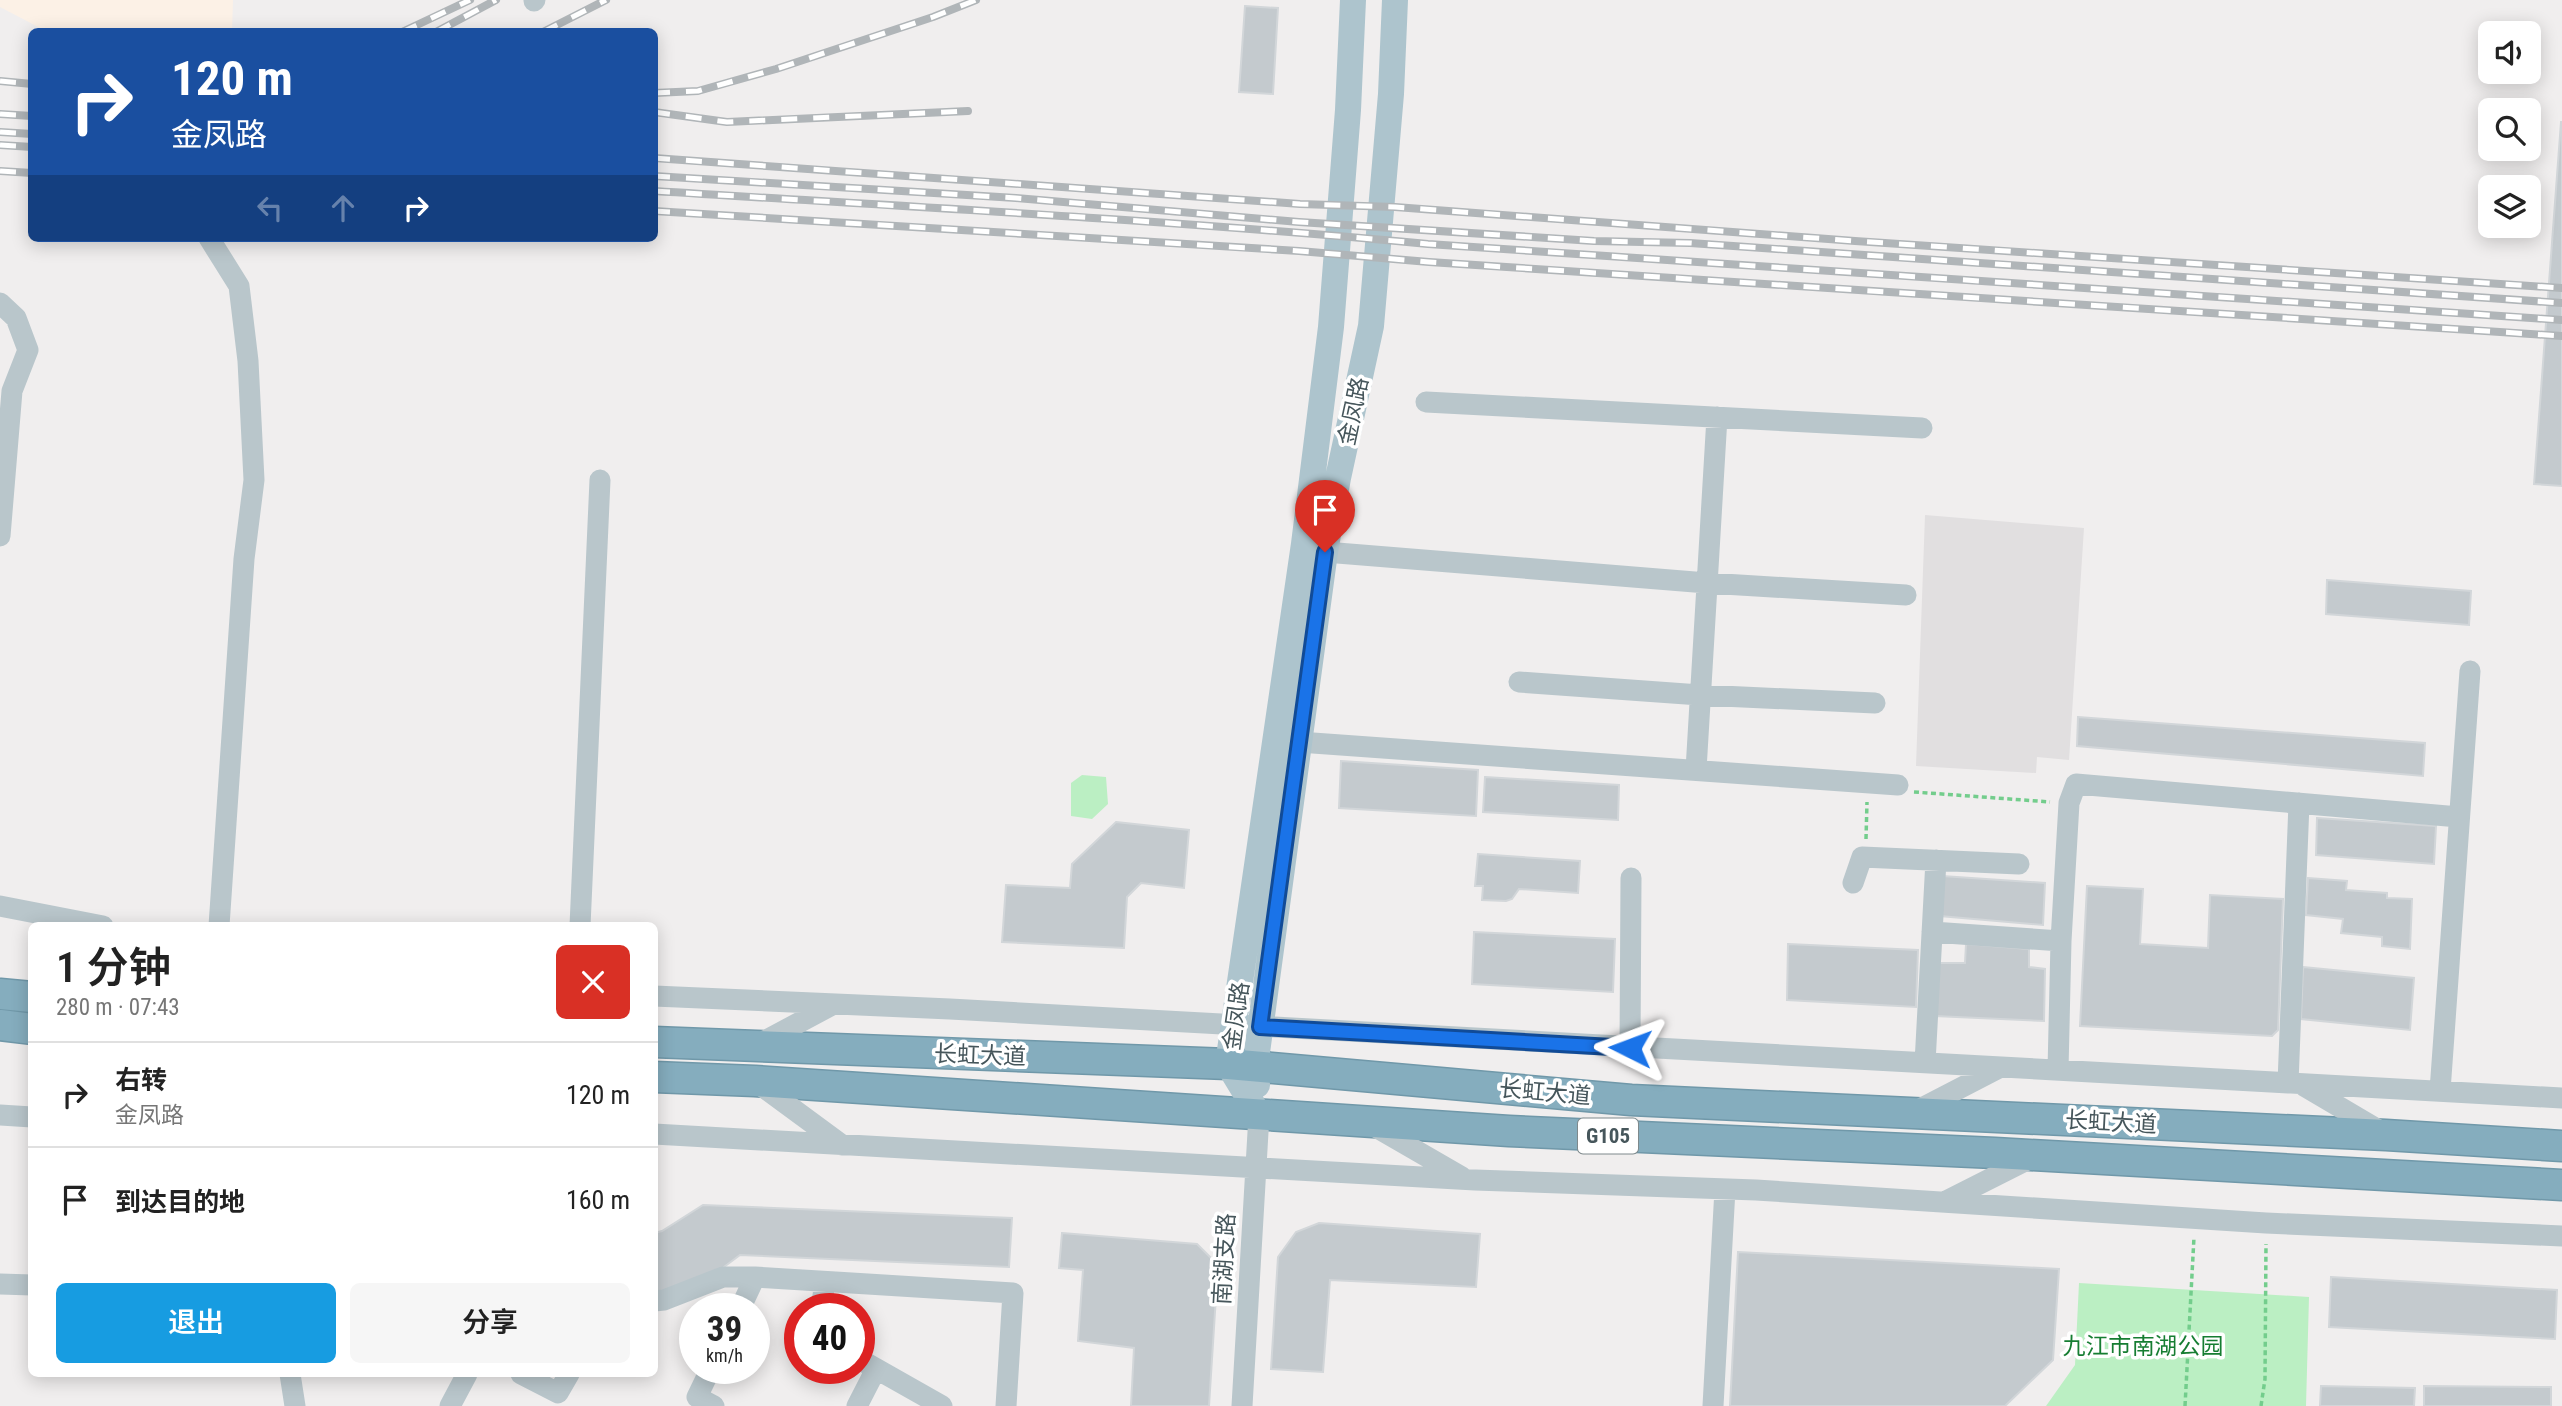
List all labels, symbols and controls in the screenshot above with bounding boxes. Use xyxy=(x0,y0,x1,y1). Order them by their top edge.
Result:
map controls xyxy=(2478,21,2541,238)
button: sound xyxy=(2478,21,2541,84)
text: 120 m xyxy=(171,50,293,107)
icon: right xyxy=(56,56,147,147)
button: search xyxy=(2478,98,2541,161)
text: 金凤路 xyxy=(171,116,267,154)
button: layers xyxy=(2478,175,2541,238)
icon: left xyxy=(251,189,289,227)
icon: ahead xyxy=(324,189,362,227)
icon: right xyxy=(397,189,435,227)
street label: 金凤路 xyxy=(1333,375,1374,448)
pin xyxy=(1295,480,1355,552)
icon: arrive xyxy=(1306,491,1344,529)
text: 1 分钟 xyxy=(56,943,171,992)
button: close xyxy=(556,945,630,1019)
street label: 金凤路 xyxy=(1218,980,1255,1052)
text: 280 m · 07:43 xyxy=(56,994,180,1021)
position arrow xyxy=(1593,1011,1667,1085)
street label: 长虹大道 xyxy=(934,1040,1026,1071)
text: 右转 xyxy=(115,1065,167,1095)
street label: 长虹大道 xyxy=(1498,1075,1592,1110)
icon: right xyxy=(56,1076,94,1114)
text: 120 m xyxy=(566,1080,630,1110)
text: 金凤路 xyxy=(115,1102,184,1129)
street label: 长虹大道 xyxy=(2064,1107,2158,1138)
road number: G105 xyxy=(1578,1118,1638,1154)
icon: arrive xyxy=(56,1181,94,1219)
text: 160 m xyxy=(566,1185,630,1215)
text: 到达目的地 xyxy=(115,1187,245,1217)
street label: 南湖支路 xyxy=(1209,1212,1240,1306)
button: 退出 xyxy=(56,1283,336,1363)
button: 分享 xyxy=(350,1283,630,1363)
speed limit sign: 40 xyxy=(784,1293,875,1384)
text: 39 xyxy=(707,1309,742,1350)
park label: 九江市南湖公园 xyxy=(2063,1333,2224,1360)
text: km/h xyxy=(706,1345,743,1366)

